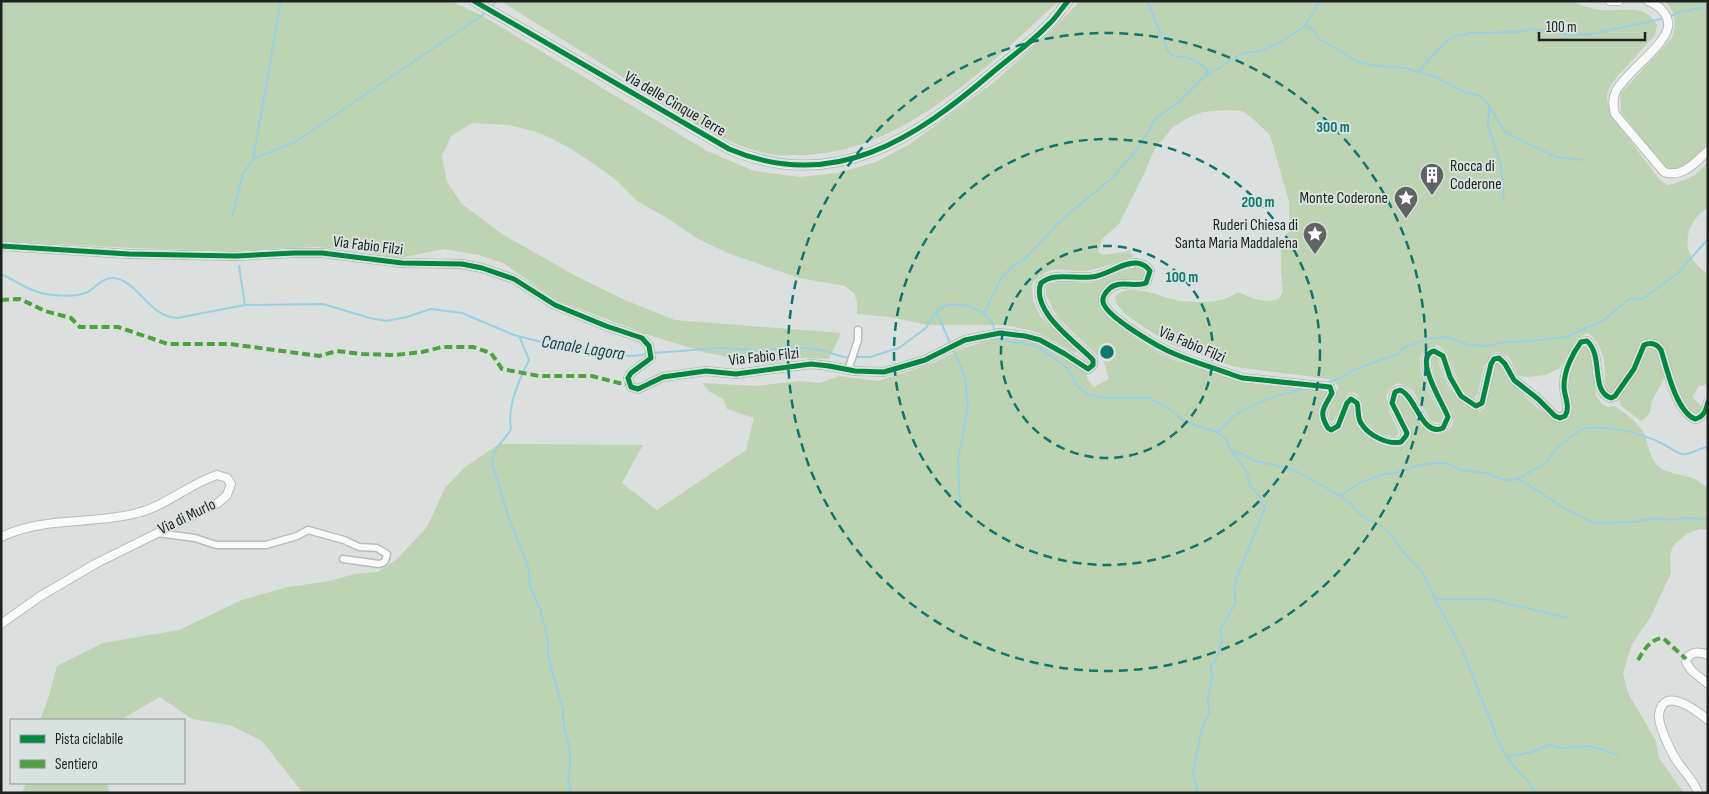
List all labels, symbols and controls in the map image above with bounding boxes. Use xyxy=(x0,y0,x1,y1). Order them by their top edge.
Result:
scale bar xyxy=(1539,10,1645,42)
text: 100 m xyxy=(1546,18,1577,37)
street label: Via delle Cinque Terre xyxy=(621,67,729,141)
text: 300 m xyxy=(1316,118,1350,137)
place label: Rocca di Coderone xyxy=(1450,157,1502,194)
building icon: Rocca di Coderone xyxy=(1419,162,1445,196)
place icon: Monte Coderone xyxy=(1393,185,1419,219)
place label: Monte Coderone xyxy=(1300,189,1388,208)
text: 200 m xyxy=(1241,193,1275,212)
place label: Ruderi Chiesa di Santa Maria Maddalena xyxy=(1175,216,1298,253)
place icon: Ruderi Chiesa di Santa Maria Maddalena xyxy=(1302,221,1328,255)
street label: Via Fabio Filzi xyxy=(332,232,404,260)
text: 100 m xyxy=(1166,268,1198,287)
street label: Via Fabio Filzi xyxy=(1156,322,1228,368)
water label: Canale Lagora xyxy=(540,331,627,365)
centre of rings xyxy=(1098,343,1116,361)
street label: Via Fabio Filzi xyxy=(728,344,800,370)
street label: Via di Murlo xyxy=(155,495,219,539)
legend xyxy=(10,719,185,784)
text: Pista ciclabile xyxy=(55,730,123,749)
text: Sentiero xyxy=(55,755,98,774)

